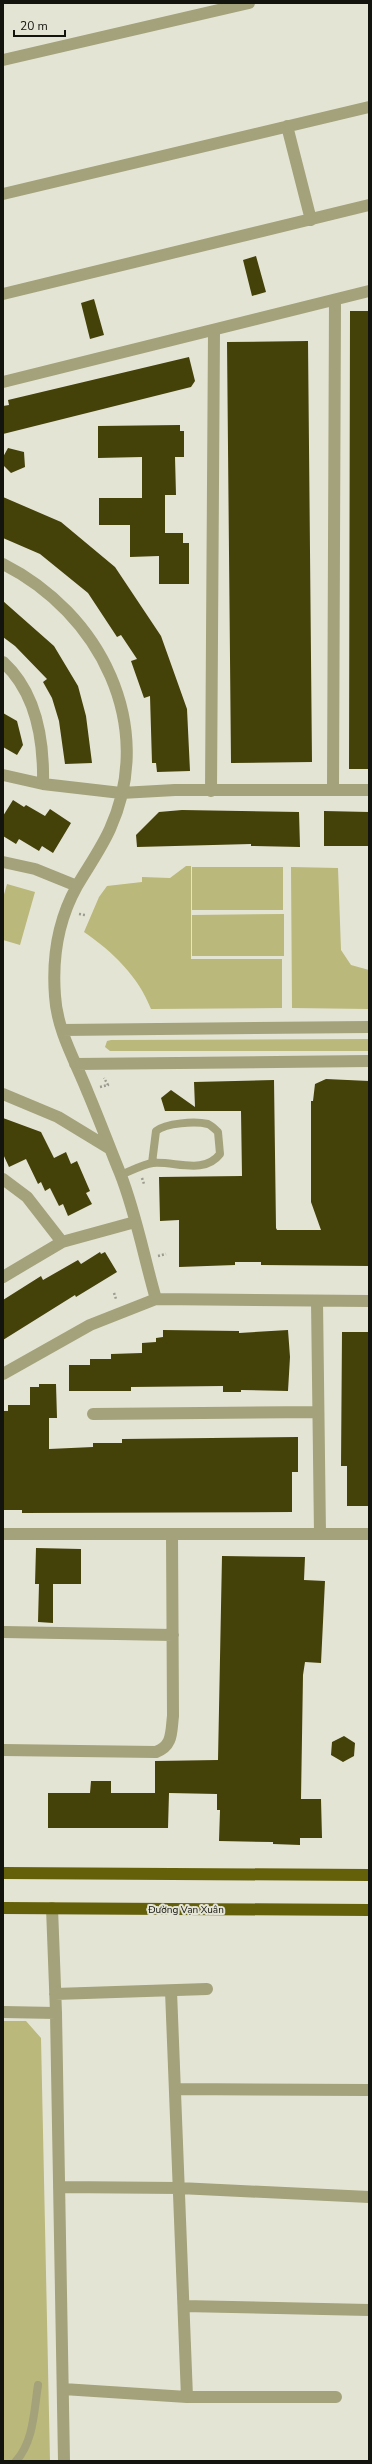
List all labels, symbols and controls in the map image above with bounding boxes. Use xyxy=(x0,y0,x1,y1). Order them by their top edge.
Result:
scale bar xyxy=(14,12,65,38)
text: 20 m xyxy=(20,18,48,34)
street label: Đường Vạn Xuân xyxy=(147,1903,224,1917)

